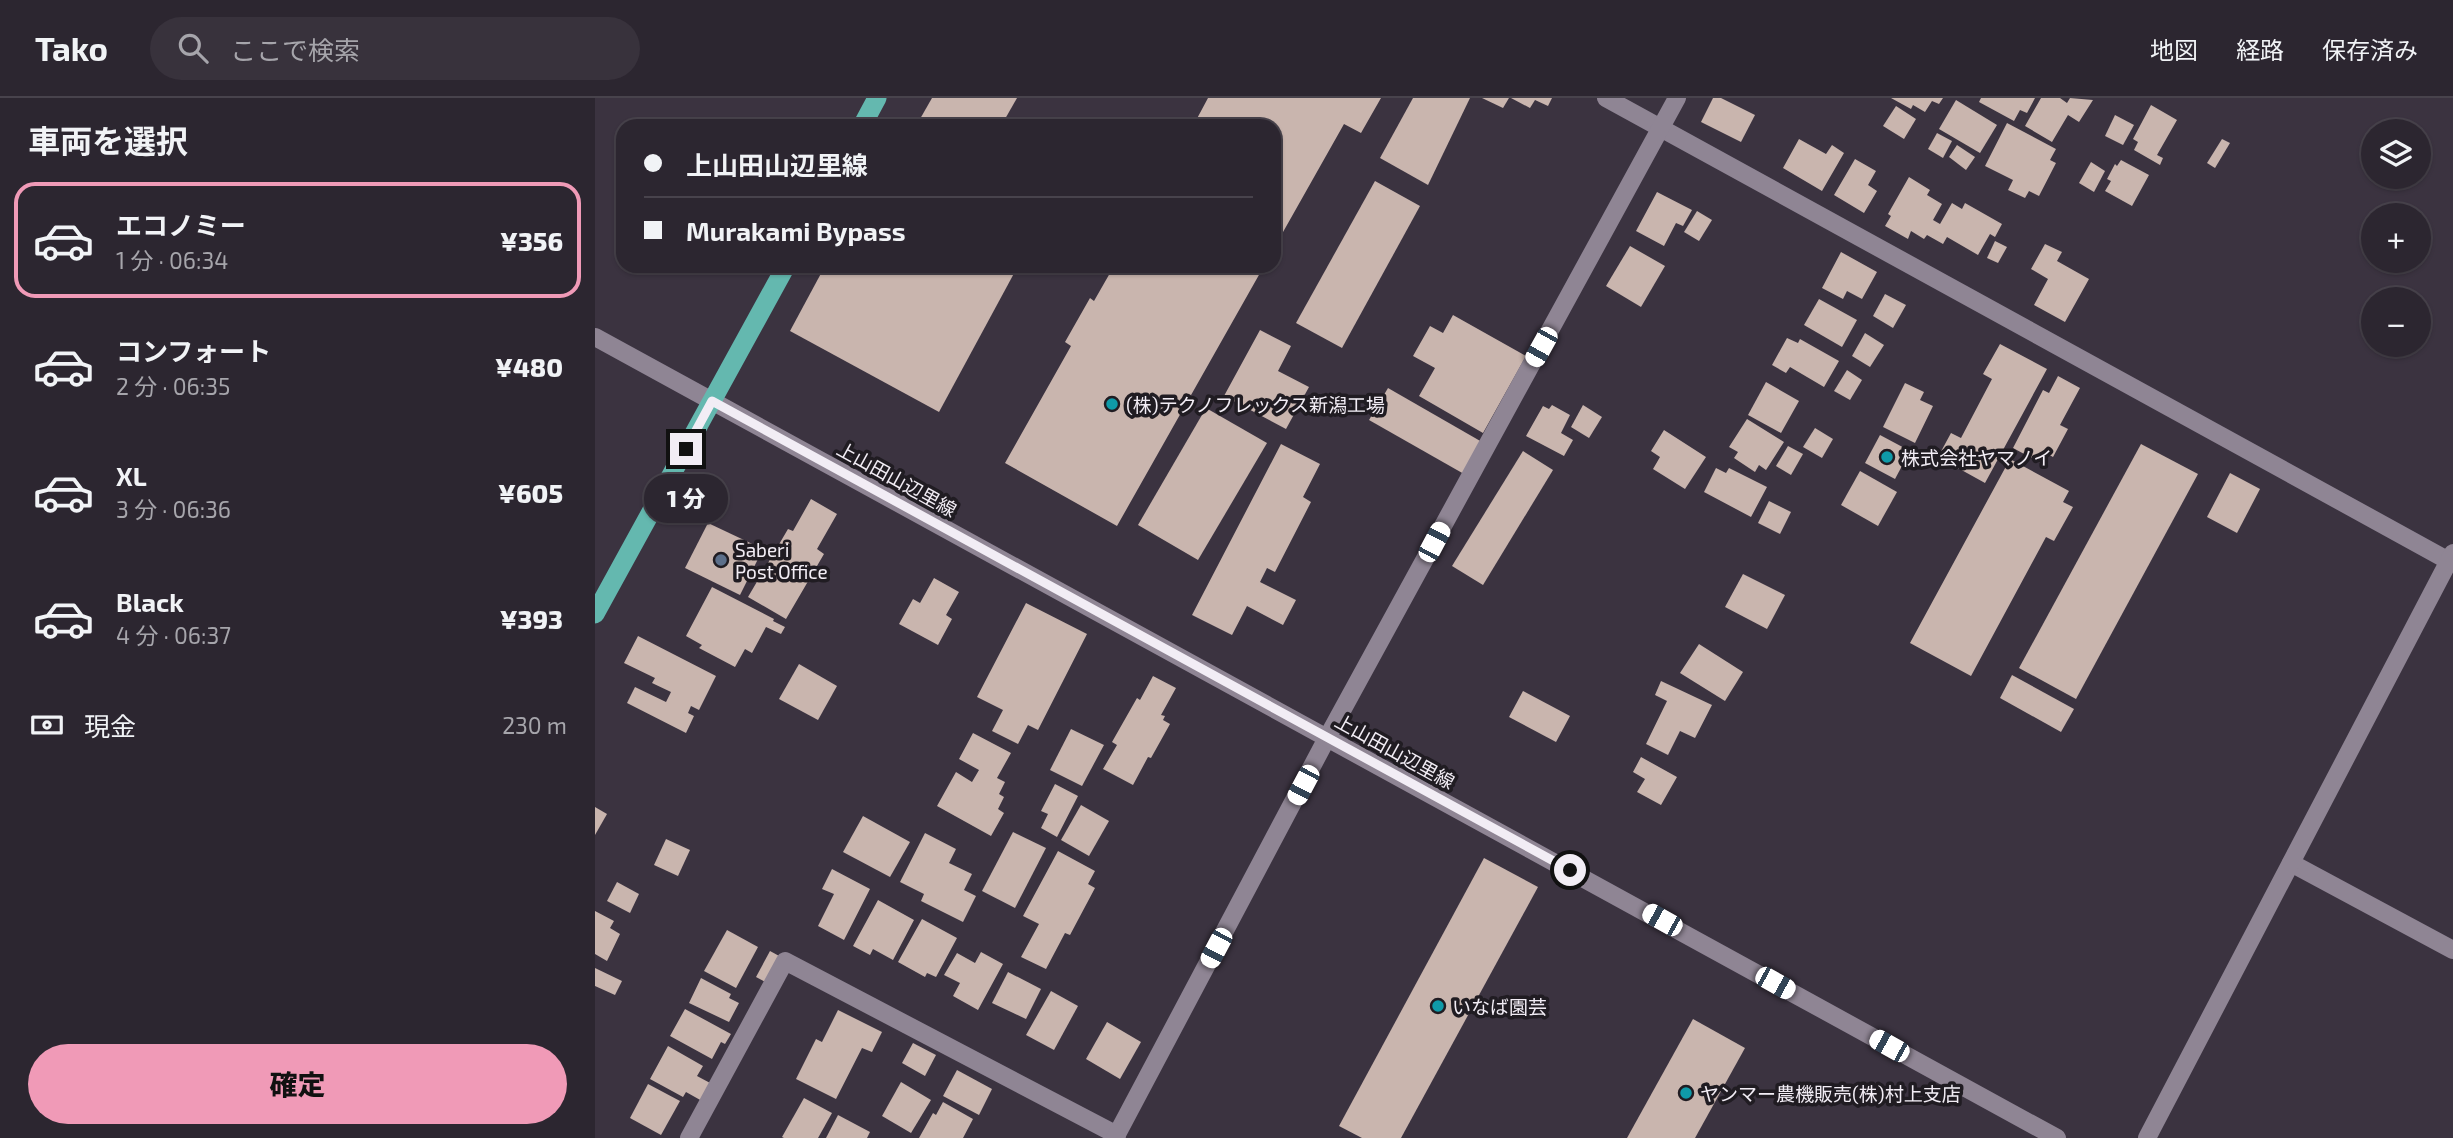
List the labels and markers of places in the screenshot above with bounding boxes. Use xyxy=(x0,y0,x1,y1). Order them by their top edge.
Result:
place label: (株)テクノフレックス新潟工場 xyxy=(1126,393,1385,416)
marker: (株)テクノフレックス新潟工場 xyxy=(1104,396,1120,412)
place label: 株式会社ヤマノイ xyxy=(1901,446,2052,469)
marker: 株式会社ヤマノイ xyxy=(1879,449,1895,465)
place label: Saberi Post Office xyxy=(735,538,828,583)
marker: Saberi Post Office xyxy=(713,552,729,568)
place label: いなば園芸 xyxy=(1452,995,1547,1018)
marker: いなば園芸 xyxy=(1430,998,1446,1014)
place label: ヤンマー農機販売(株)村上支店 xyxy=(1700,1082,1961,1105)
marker: ヤンマー農機販売(株)村上支店 xyxy=(1678,1085,1694,1101)

